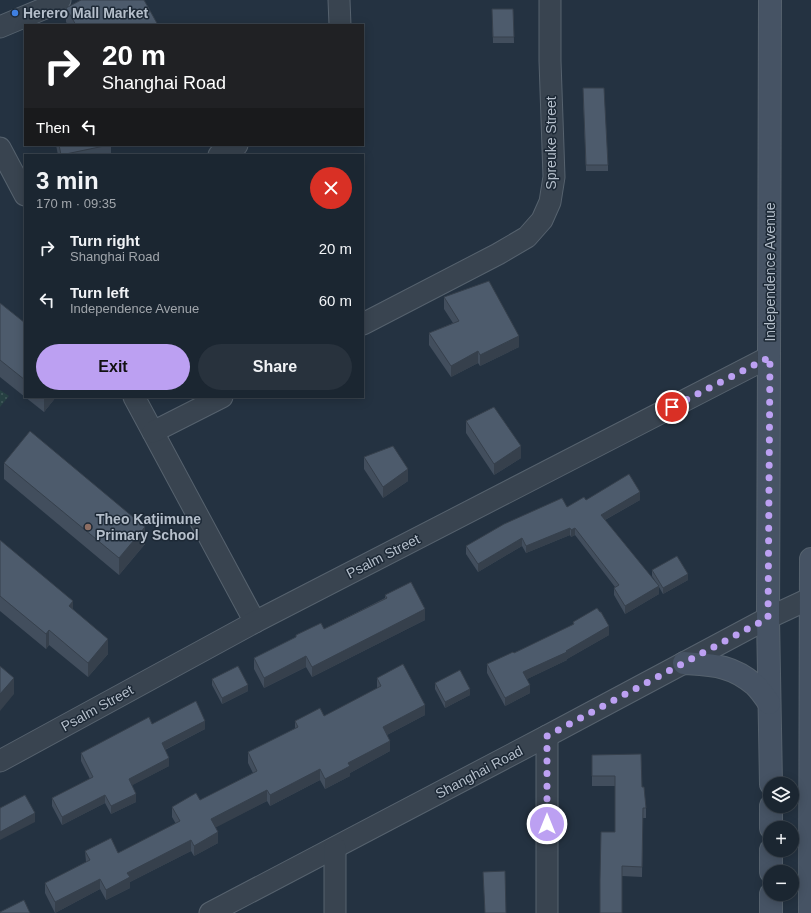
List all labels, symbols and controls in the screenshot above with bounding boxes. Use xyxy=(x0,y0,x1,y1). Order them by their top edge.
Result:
place label: Herero Mall Market xyxy=(23,5,149,21)
marker: Herero Mall Market xyxy=(10,8,20,18)
icon: right xyxy=(36,40,88,92)
text: 20 m xyxy=(102,40,166,71)
text: Shanghai Road xyxy=(102,73,226,93)
street label: Spreuke Street xyxy=(543,96,559,190)
icon: left xyxy=(78,116,100,138)
text: Then xyxy=(36,119,70,136)
text: 3 min xyxy=(36,167,99,194)
button: close xyxy=(310,167,352,209)
text: 170 m · 09:35 xyxy=(36,196,116,211)
street label: Independence Avenue xyxy=(762,202,778,342)
text: Turn right xyxy=(70,232,140,249)
icon: right xyxy=(36,237,58,259)
text: 20 m xyxy=(319,240,352,257)
text: Shanghai Road xyxy=(70,249,160,264)
text: Turn left xyxy=(70,284,129,301)
icon: left xyxy=(36,289,58,311)
text: 60 m xyxy=(319,292,352,309)
text: Independence Avenue xyxy=(70,301,199,316)
button: Exit xyxy=(36,344,190,390)
button: Share xyxy=(198,344,352,390)
pin xyxy=(655,390,689,424)
icon: arrive xyxy=(661,396,683,418)
place label: Theo Katjimune Primary School xyxy=(96,511,201,543)
marker: Theo Katjimune Primary School xyxy=(83,522,93,532)
street label: Psalm Street xyxy=(344,531,422,581)
street label: Psalm Street xyxy=(58,682,136,734)
street label: Shanghai Road xyxy=(433,742,525,802)
map controls xyxy=(763,777,799,901)
button: layers xyxy=(763,777,799,813)
position arrow xyxy=(526,803,568,845)
button: + xyxy=(763,821,799,857)
button: − xyxy=(763,865,799,901)

